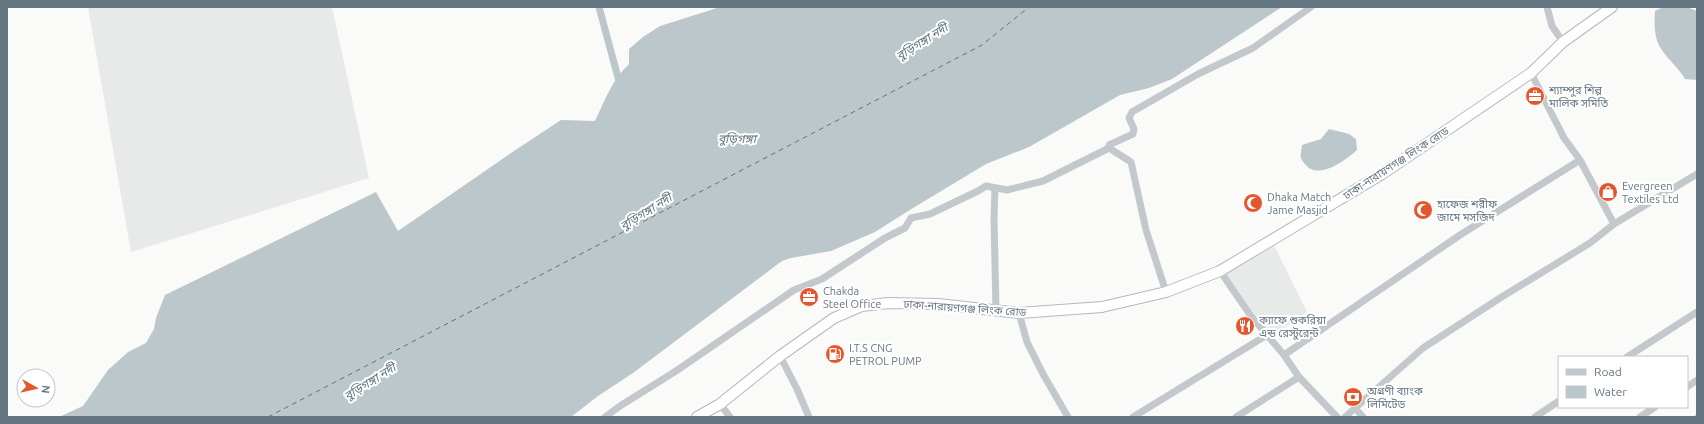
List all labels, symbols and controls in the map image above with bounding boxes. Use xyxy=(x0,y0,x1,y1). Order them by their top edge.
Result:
water label: বুড়িগঙ্গা নদী xyxy=(894,19,953,63)
place label: শ্যাম্পুর শিল্প মালিক সমিতি xyxy=(1548,84,1608,109)
office icon: শ্যাম্পুর শিল্প মালিক সমিতি xyxy=(1524,85,1546,107)
street label: ঢাকা-নারায়ণগঞ্জ লিংক রোড xyxy=(1340,124,1451,202)
water label: বুড়িগঙ্গা xyxy=(718,132,759,146)
place label: Evergreen Textiles Ltd xyxy=(1622,180,1679,205)
shop icon: Evergreen Textiles Ltd xyxy=(1597,181,1619,203)
water label: বুড়িগঙ্গা নদী xyxy=(618,189,677,233)
place label: Dhaka Match Jame Masjid xyxy=(1267,191,1331,216)
mosque icon: Dhaka Match Jame Masjid xyxy=(1242,192,1264,214)
place label: হাফেজ শরীফ জামে মসজিদ xyxy=(1436,198,1498,223)
mosque icon: হাফেজ শরীফ জামে মসজিদ xyxy=(1412,199,1434,221)
place label: Chakda Steel Office xyxy=(823,285,881,310)
office icon: Chakda Steel Office xyxy=(798,286,820,308)
street label: ঢাকা-নারায়ণগঞ্জ লিংক রোড xyxy=(902,298,1027,318)
place label: ক্যাফে শুকরিয়া এন্ড রেস্টুরেন্ট xyxy=(1258,314,1327,340)
restaurant icon: ক্যাফে শুকরিয়া এন্ড রেস্টুরেন্ট xyxy=(1234,315,1256,337)
place label: I.T.S CNG PETROL PUMP xyxy=(849,342,922,367)
fuel station icon: I.T.S CNG PETROL PUMP xyxy=(824,343,846,365)
legend xyxy=(1558,356,1688,408)
water label: বুড়িগঙ্গা নদী xyxy=(342,359,401,403)
text: Road xyxy=(1594,365,1622,378)
north arrow xyxy=(16,368,56,408)
text: N xyxy=(39,384,52,394)
place label: অগ্রণী ব্যাংক লিমিটেড xyxy=(1366,385,1423,410)
text: Water xyxy=(1594,385,1627,398)
bank icon: অগ্রণী ব্যাংক লিমিটেড xyxy=(1342,386,1364,408)

